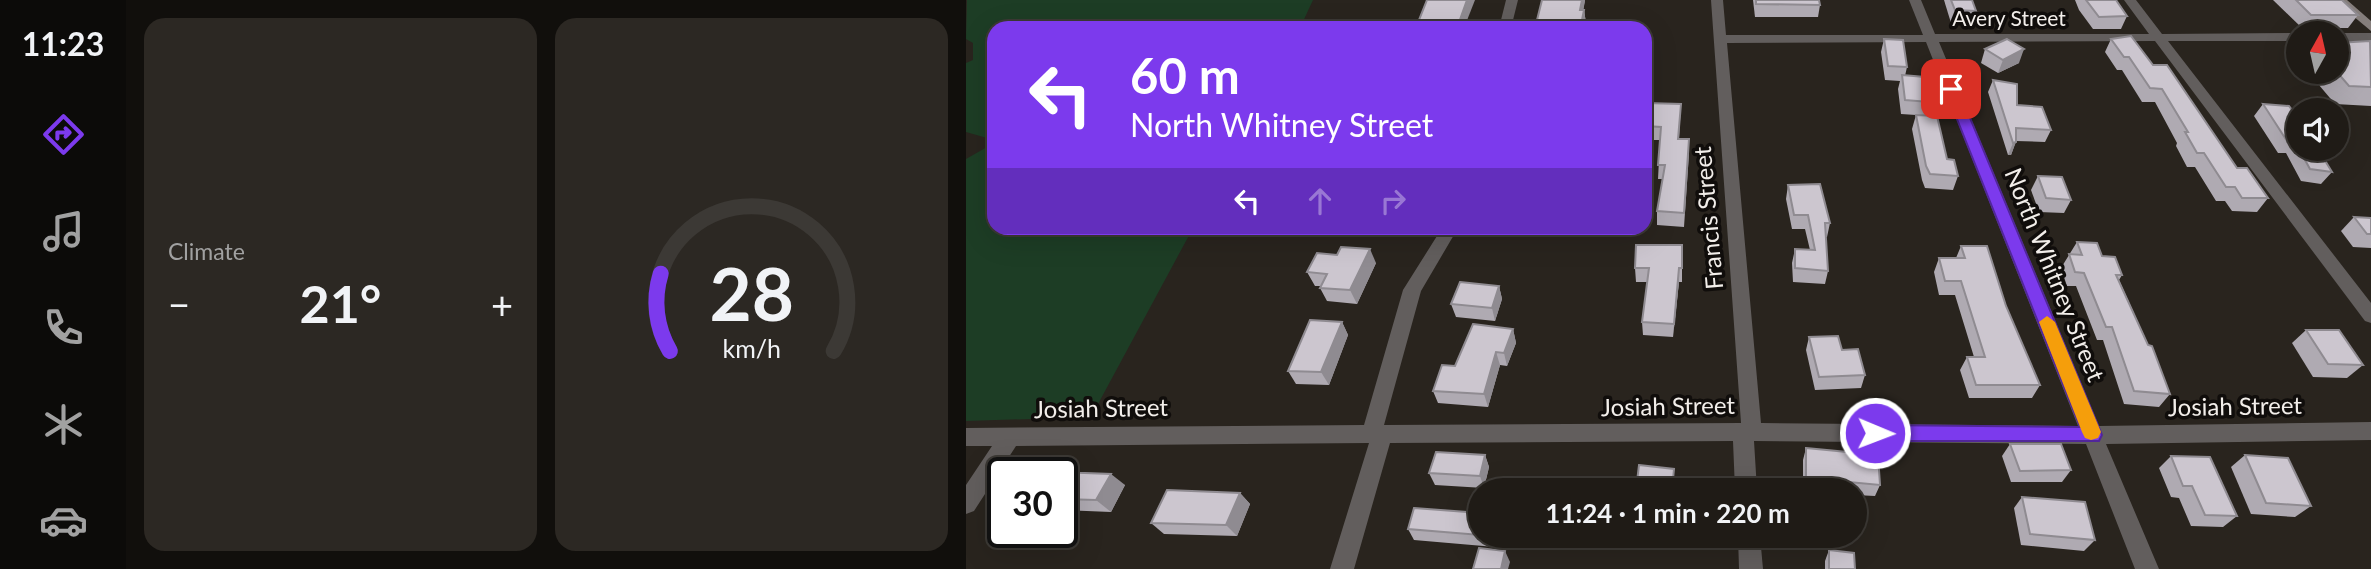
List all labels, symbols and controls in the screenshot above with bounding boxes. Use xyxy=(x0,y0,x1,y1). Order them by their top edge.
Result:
street label: Avery Street xyxy=(1952,5,2066,30)
north arrow xyxy=(2286,21,2348,84)
map controls xyxy=(2286,21,2349,161)
text: 11:23 xyxy=(22,24,104,63)
text: 60 m xyxy=(1130,46,1240,104)
icon: left xyxy=(1015,49,1106,140)
pin xyxy=(1921,59,1981,119)
icon: arrive xyxy=(1932,70,1970,108)
button: sound xyxy=(2286,98,2349,161)
text: North Whitney Street xyxy=(1130,105,1433,144)
icon: directions xyxy=(39,110,88,159)
street label: Francis Street xyxy=(1687,145,1728,291)
street label: North Whitney Street xyxy=(1999,164,2112,386)
icon: left xyxy=(1228,182,1266,220)
icon: ahead xyxy=(1301,182,1339,220)
icon: right xyxy=(1374,182,1412,220)
icon: music xyxy=(39,207,88,256)
text: Climate xyxy=(168,237,245,265)
text: 28 xyxy=(709,249,794,337)
text: 21° xyxy=(300,272,381,334)
text: − xyxy=(168,281,190,327)
text: + xyxy=(491,281,513,327)
icon: phone xyxy=(39,303,88,352)
text: km/h xyxy=(722,332,781,362)
street label: Josiah Street xyxy=(1601,390,1736,421)
street label: Josiah Street xyxy=(2168,390,2303,421)
street label: Josiah Street xyxy=(1034,392,1169,423)
position arrow xyxy=(1838,396,1912,470)
icon: climate xyxy=(39,400,88,449)
speed limit sign: 30 xyxy=(987,457,1078,548)
icon: car xyxy=(39,496,88,545)
text: 11:24 · 1 min · 220 m xyxy=(1545,497,1790,529)

